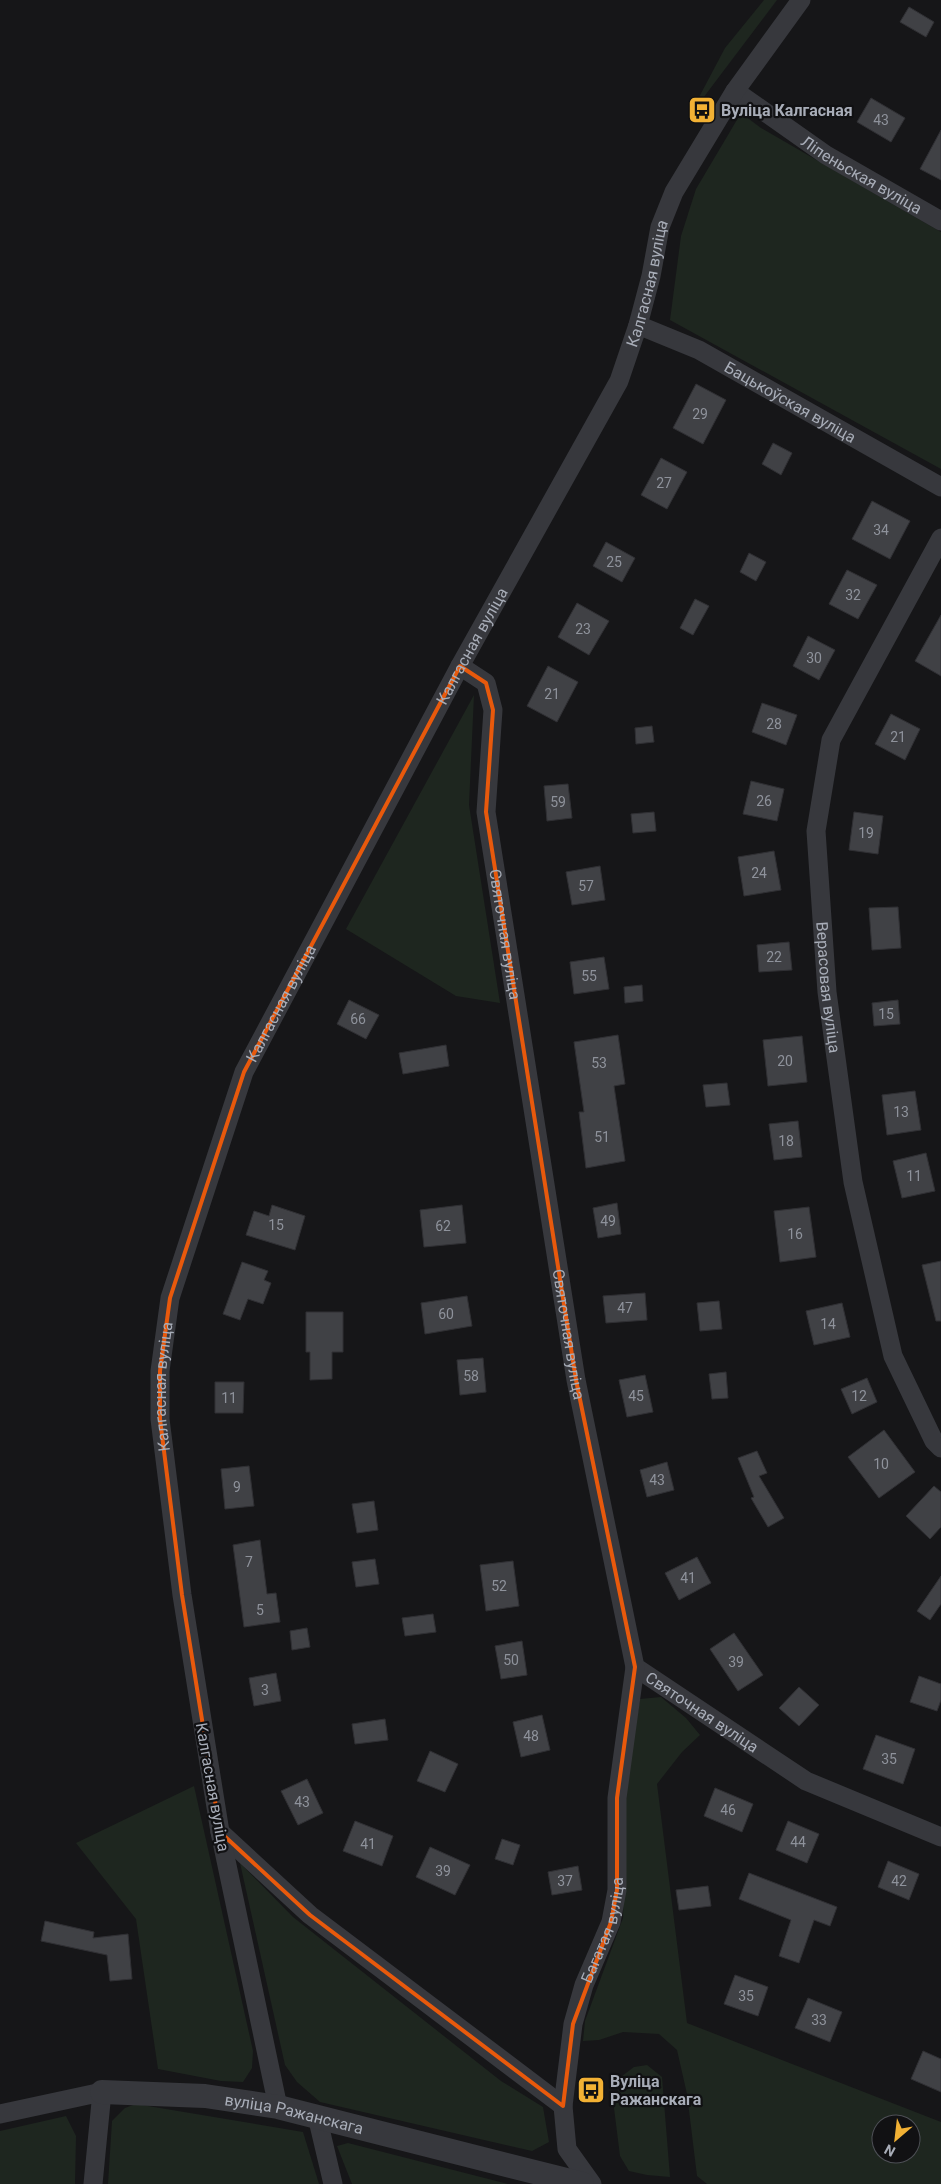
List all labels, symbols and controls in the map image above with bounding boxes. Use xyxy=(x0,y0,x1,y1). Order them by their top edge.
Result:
bus stop icon: Вуліца Калгасная xyxy=(687,95,717,125)
place label: Вуліца Калгасная xyxy=(721,101,853,120)
house number: 43 xyxy=(873,112,889,128)
street label: Ліпеньская вуліца xyxy=(798,132,925,218)
street label: Калгасная вуліца xyxy=(622,217,672,350)
street label: Бацькоўская вуліца xyxy=(721,357,859,447)
house number: 29 xyxy=(692,406,708,422)
house number: 27 xyxy=(656,475,672,491)
house number: 34 xyxy=(873,522,889,538)
house number: 25 xyxy=(606,554,622,570)
street label: Калгасная вуліца xyxy=(432,584,512,708)
house number: 32 xyxy=(845,587,861,603)
house number: 23 xyxy=(575,621,591,637)
house number: 30 xyxy=(806,650,822,666)
house number: 21 xyxy=(544,686,560,702)
house number: 28 xyxy=(766,716,782,732)
house number: 21 xyxy=(890,729,906,745)
house number: 26 xyxy=(756,793,772,809)
house number: 59 xyxy=(550,794,566,810)
house number: 19 xyxy=(858,825,874,841)
house number: 24 xyxy=(751,865,767,881)
street label: Святочная вуліца xyxy=(485,868,525,1001)
house number: 57 xyxy=(578,878,594,894)
street label: Верасовая вуліца xyxy=(812,921,844,1054)
street label: Калгасная вуліца xyxy=(242,941,320,1065)
house number: 22 xyxy=(766,949,782,965)
house number: 55 xyxy=(581,968,597,984)
house number: 15 xyxy=(878,1006,894,1022)
house number: 66 xyxy=(350,1011,366,1027)
house number: 20 xyxy=(777,1053,793,1069)
house number: 53 xyxy=(591,1055,607,1071)
house number: 13 xyxy=(893,1104,909,1120)
house number: 51 xyxy=(594,1129,610,1145)
house number: 18 xyxy=(778,1133,794,1149)
house number: 11 xyxy=(906,1168,922,1184)
house number: 49 xyxy=(600,1213,616,1229)
house number: 15 xyxy=(268,1217,284,1233)
house number: 62 xyxy=(435,1218,451,1234)
house number: 16 xyxy=(787,1226,803,1242)
street label: Святочная вуліца xyxy=(549,1268,589,1401)
house number: 47 xyxy=(617,1300,633,1316)
house number: 60 xyxy=(438,1306,454,1322)
house number: 14 xyxy=(820,1316,836,1332)
street label: Калгасная вуліца xyxy=(151,1321,177,1452)
house number: 58 xyxy=(463,1368,479,1384)
house number: 45 xyxy=(628,1388,644,1404)
house number: 12 xyxy=(851,1388,867,1404)
house number: 11 xyxy=(221,1390,237,1406)
house number: 10 xyxy=(873,1456,889,1472)
house number: 43 xyxy=(649,1472,665,1488)
house number: 9 xyxy=(233,1479,241,1495)
house number: 7 xyxy=(245,1554,253,1570)
house number: 41 xyxy=(680,1570,696,1586)
house number: 52 xyxy=(491,1578,507,1594)
house number: 5 xyxy=(256,1602,264,1618)
house number: 50 xyxy=(503,1652,519,1668)
house number: 39 xyxy=(728,1654,744,1670)
street label: Святочная вуліца xyxy=(642,1668,762,1757)
house number: 3 xyxy=(261,1682,269,1698)
street label: Калгасная вуліца xyxy=(192,1721,233,1853)
house number: 48 xyxy=(523,1728,539,1744)
house number: 35 xyxy=(881,1751,897,1767)
house number: 43 xyxy=(294,1794,310,1810)
house number: 46 xyxy=(720,1802,736,1818)
house number: 44 xyxy=(790,1834,806,1850)
house number: 41 xyxy=(360,1836,376,1852)
house number: 39 xyxy=(435,1863,451,1879)
house number: 37 xyxy=(557,1873,573,1889)
house number: 42 xyxy=(891,1873,907,1889)
street label: Багатая вуліца xyxy=(577,1877,628,1986)
house number: 35 xyxy=(738,1988,754,2004)
house number: 33 xyxy=(811,2012,827,2028)
place label: Вуліца Ражанскага xyxy=(610,2072,702,2109)
bus stop icon: Вуліца Ражанскага xyxy=(576,2075,606,2105)
street label: вуліца Ражанскага xyxy=(223,2090,365,2138)
north arrow xyxy=(871,2114,921,2164)
text: N xyxy=(882,2141,898,2160)

